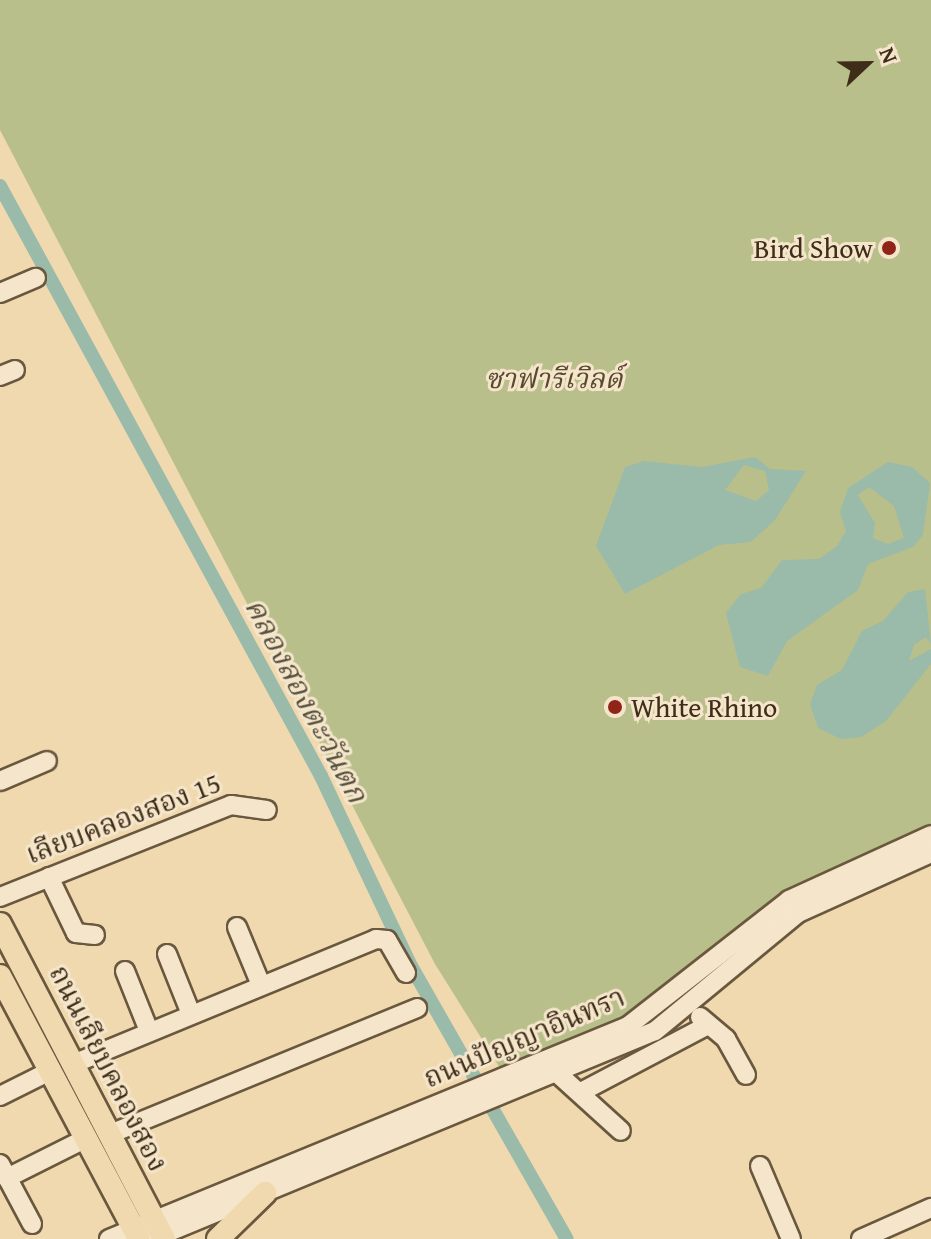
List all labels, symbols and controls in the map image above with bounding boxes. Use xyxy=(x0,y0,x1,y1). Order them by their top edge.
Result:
north arrow xyxy=(827,24,907,104)
text: N xyxy=(872,42,907,68)
place label: Bird Show xyxy=(754,231,873,265)
marker: Bird Show xyxy=(880,239,898,257)
park label: ซาฟารีเวิลด์ xyxy=(485,361,623,395)
water label: คลองสองตะวันตก xyxy=(238,591,376,809)
place label: White Rhino xyxy=(631,690,777,724)
marker: White Rhino xyxy=(606,698,624,716)
street label: เลียบคลองสอง 15 xyxy=(21,765,225,871)
street label: ถนนเลียบคลองสอง xyxy=(43,959,175,1177)
street label: ถนนปัญญาอินทรา xyxy=(418,979,630,1095)

